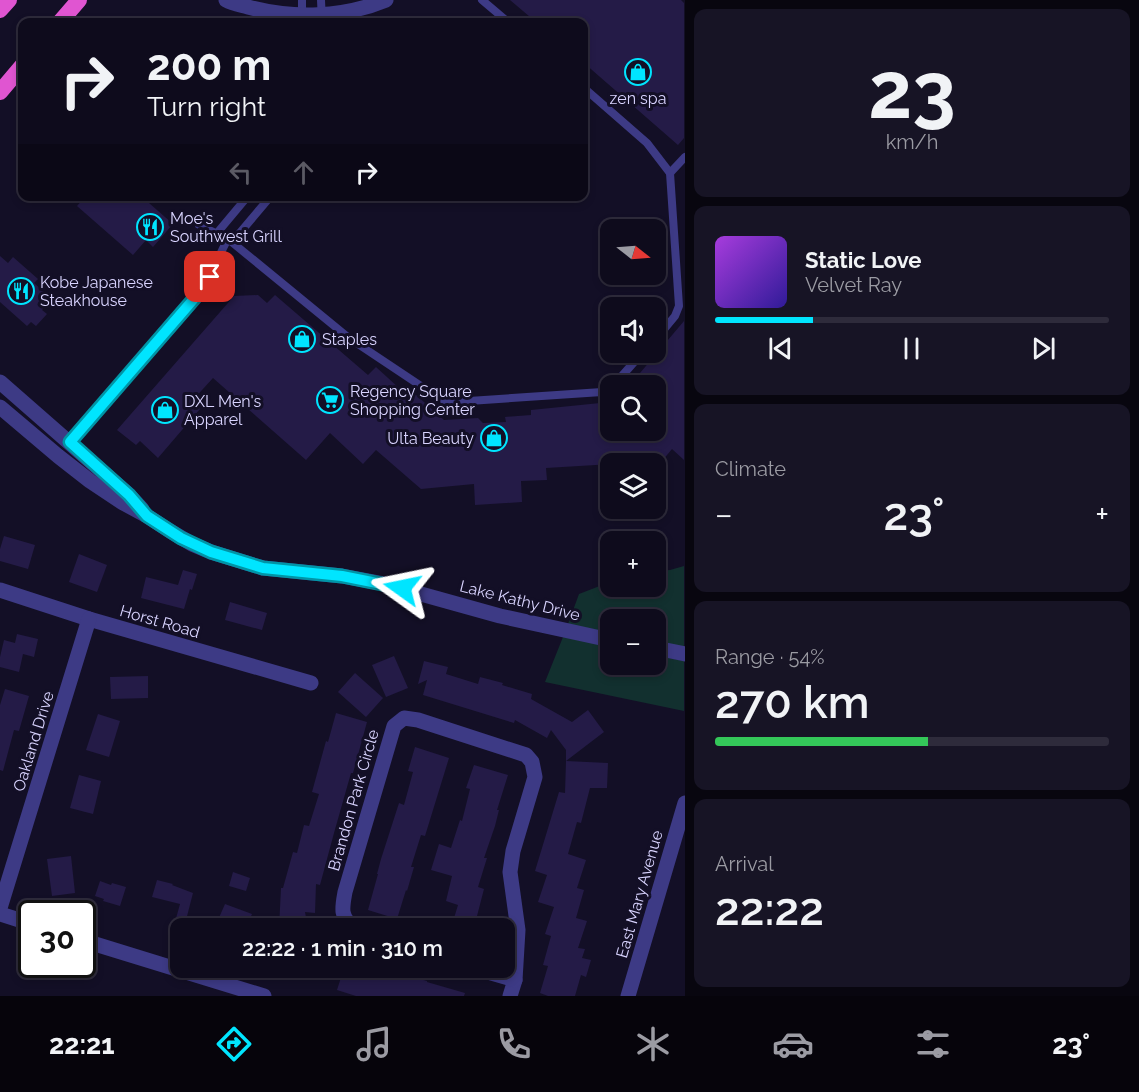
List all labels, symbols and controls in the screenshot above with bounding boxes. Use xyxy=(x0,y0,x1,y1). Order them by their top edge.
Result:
text: 200 m xyxy=(147,41,271,90)
icon: right xyxy=(48,42,126,120)
text: 23 xyxy=(868,45,956,136)
shop icon: zen spa xyxy=(623,57,653,87)
place label: zen spa xyxy=(610,89,666,108)
text: Turn right xyxy=(147,91,266,122)
text: km/h xyxy=(886,130,938,154)
icon: left xyxy=(224,156,257,189)
icon: ahead xyxy=(287,156,320,189)
icon: right xyxy=(350,156,383,189)
place label: Moe's Southwest Grill xyxy=(170,209,282,246)
restaurant icon: Moe's Southwest Grill xyxy=(135,212,165,242)
north arrow xyxy=(600,219,666,285)
map controls xyxy=(600,219,666,675)
text: Static Love xyxy=(805,247,922,273)
pin xyxy=(184,251,235,302)
icon: arrive xyxy=(193,260,226,293)
place label: Kobe Japanese Steakhouse xyxy=(40,273,153,310)
text: Velvet Ray xyxy=(805,273,902,297)
restaurant icon: Kobe Japanese Steakhouse xyxy=(6,276,36,306)
button: sound xyxy=(600,297,666,363)
shop icon: Staples xyxy=(287,324,317,354)
place label: Staples xyxy=(322,330,377,349)
icon: previous xyxy=(764,332,797,365)
icon: pause xyxy=(895,332,928,365)
icon: next xyxy=(1027,332,1060,365)
button: search xyxy=(600,375,666,441)
place label: Regency Square Shopping Center xyxy=(350,382,475,419)
supermarket icon: Regency Square Shopping Center xyxy=(315,385,345,415)
place label: DXL Men's Apparel xyxy=(184,392,261,429)
shop icon: DXL Men's Apparel xyxy=(150,395,180,425)
shop icon: Ulta Beauty xyxy=(479,423,509,453)
place label: Ulta Beauty xyxy=(387,429,474,448)
button: layers xyxy=(600,453,666,519)
text: Climate xyxy=(715,457,786,481)
text: 23° xyxy=(884,488,945,541)
text: − xyxy=(715,495,733,534)
text: + xyxy=(1095,495,1109,534)
button: + xyxy=(600,531,666,597)
position arrow xyxy=(370,556,434,620)
street label: Lake Kathy Drive xyxy=(458,576,582,625)
street label: Horst Road xyxy=(118,601,202,642)
button: − xyxy=(600,609,666,675)
text: Range · 54% xyxy=(715,645,825,669)
text: 270 km xyxy=(715,676,870,729)
street label: Oakland Drive xyxy=(9,689,58,794)
street label: Brandon Park Circle xyxy=(324,727,383,873)
street label: East Mary Avenue xyxy=(612,828,667,960)
text: Arrival xyxy=(715,852,774,876)
text: 22:22 xyxy=(715,883,824,936)
speed limit sign: 30 xyxy=(18,900,96,978)
text: 22:22 · 1 min · 310 m xyxy=(242,935,443,961)
icon: directions xyxy=(213,1023,255,1065)
icon: music xyxy=(353,1023,395,1065)
icon: phone xyxy=(493,1023,535,1065)
icon: climate xyxy=(632,1023,674,1065)
icon: car xyxy=(772,1023,814,1065)
icon: filters xyxy=(912,1023,954,1065)
text: 22:21 xyxy=(49,1029,115,1060)
text: 23° xyxy=(1052,1029,1090,1060)

